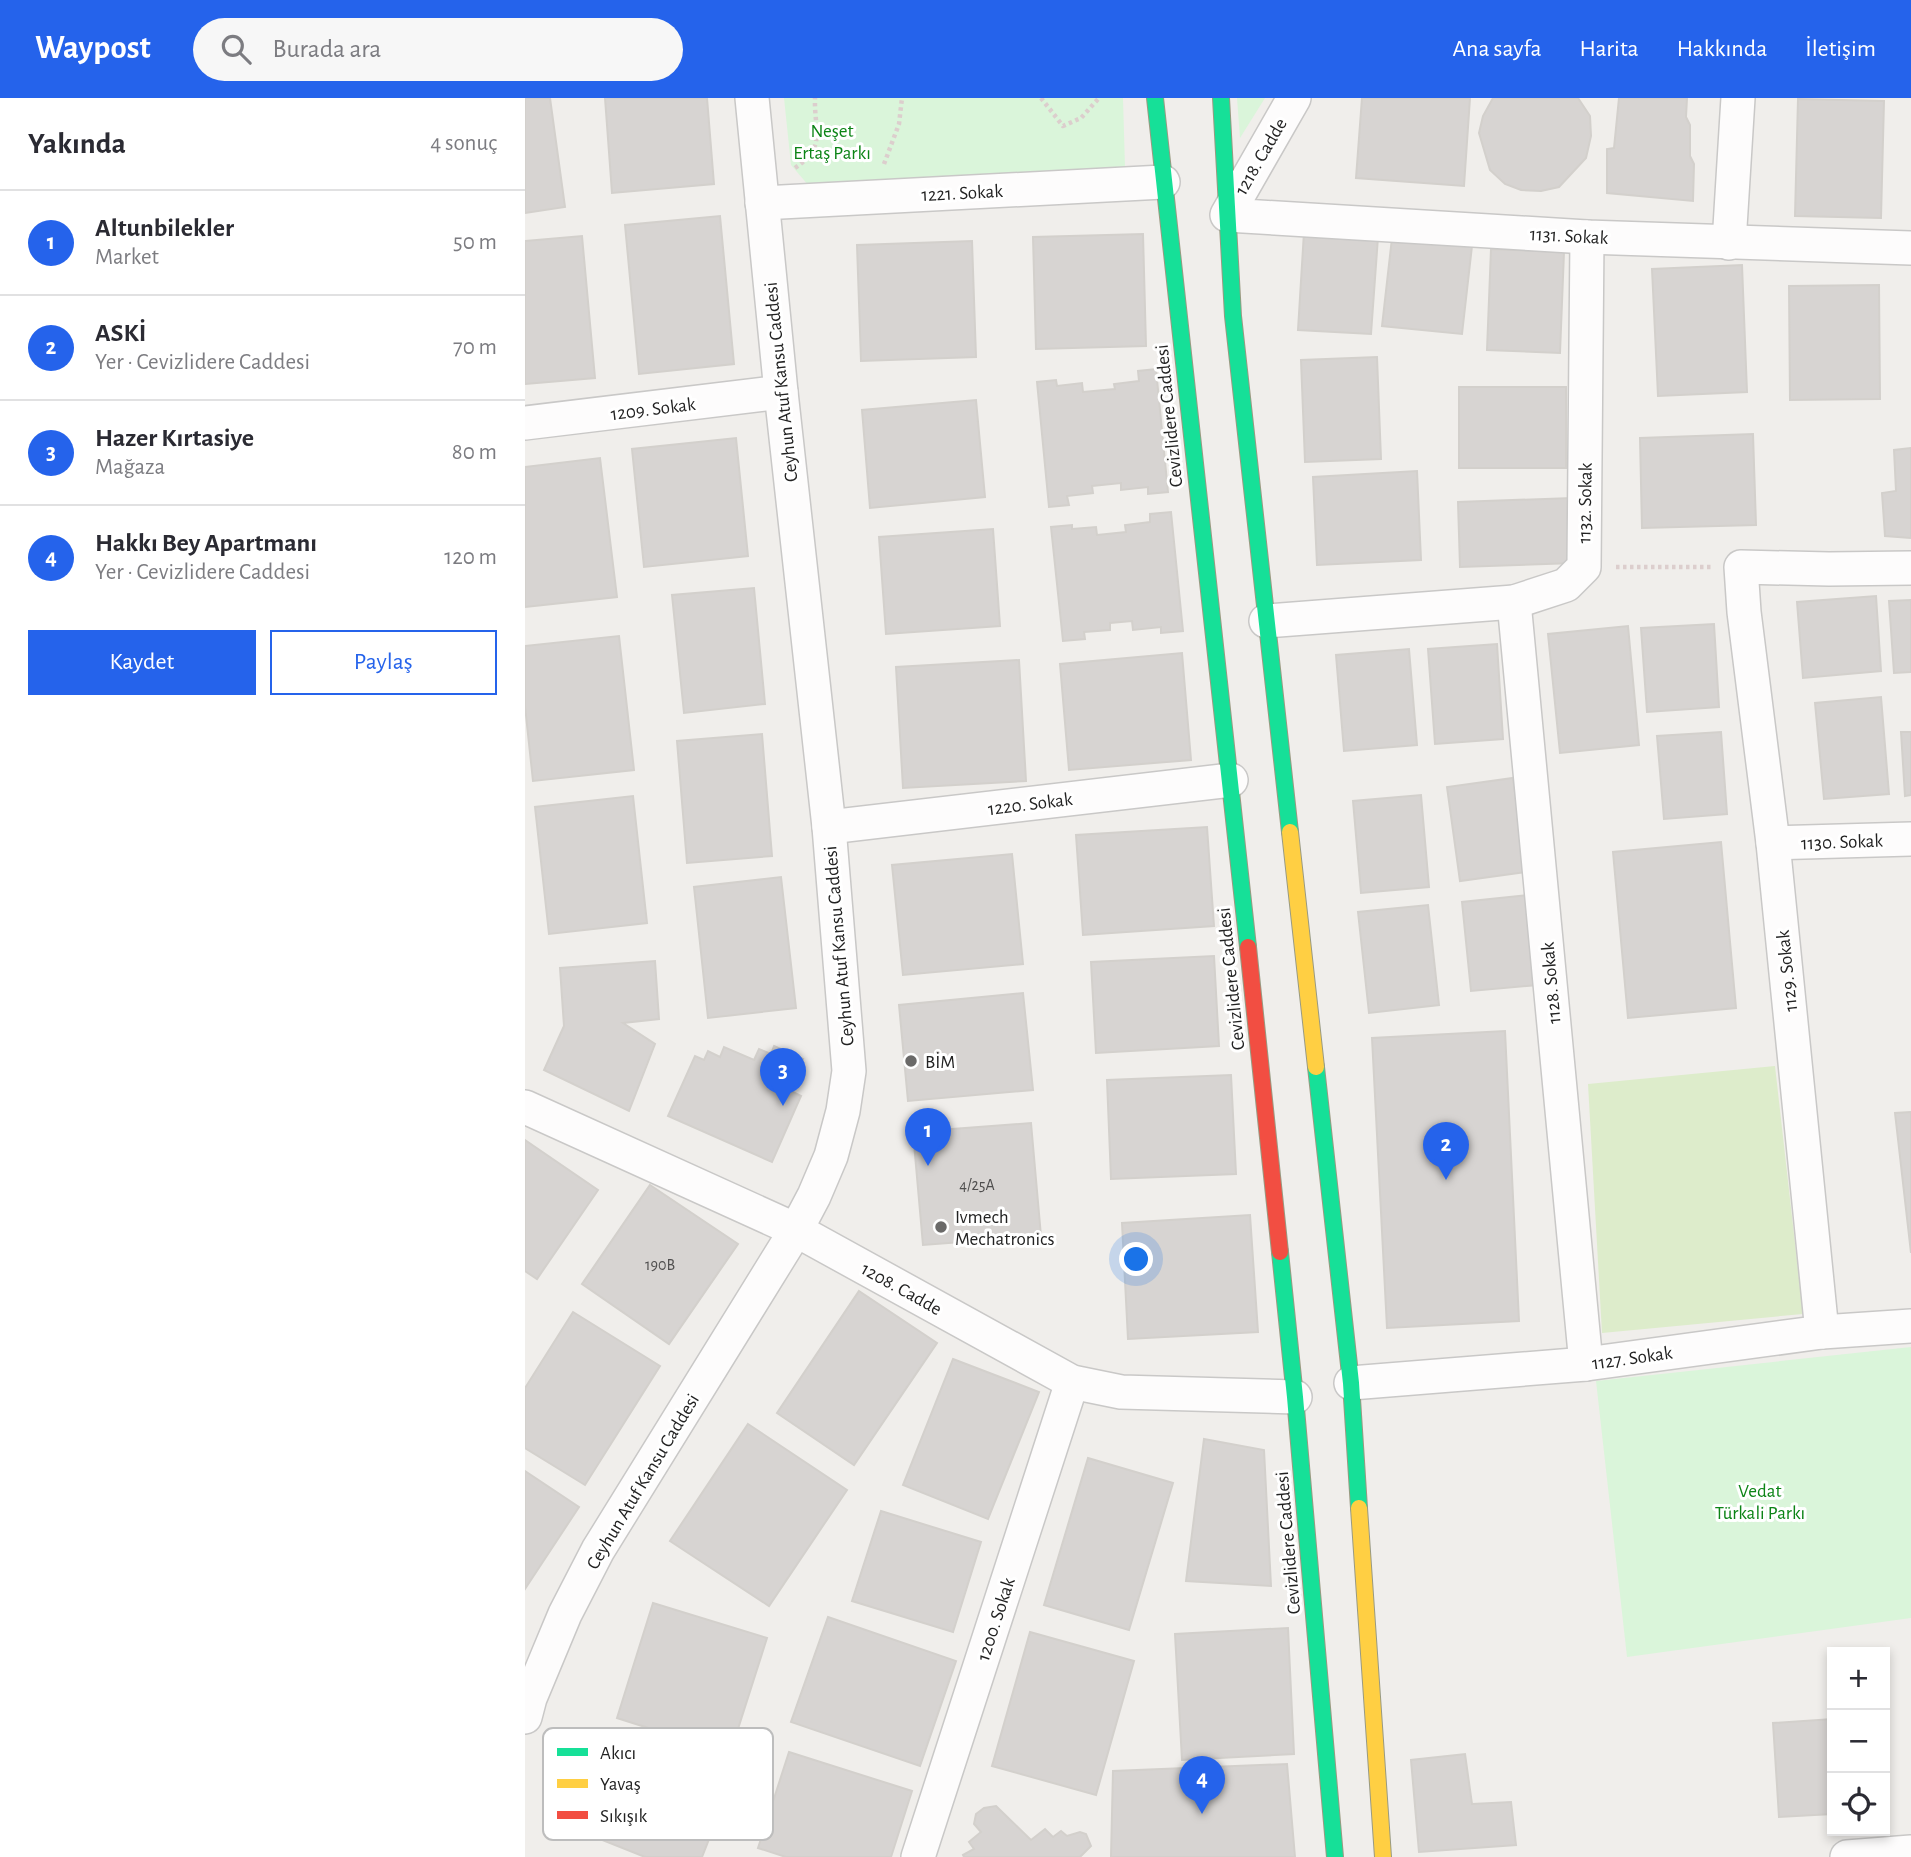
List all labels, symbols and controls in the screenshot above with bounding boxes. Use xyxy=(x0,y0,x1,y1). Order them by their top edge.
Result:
search box xyxy=(193,18,683,81)
icon: search xyxy=(217,30,255,68)
text: Waypost xyxy=(35,32,151,65)
text: Burada ara xyxy=(273,36,381,62)
text: Ana sayfa xyxy=(1452,37,1542,61)
text: Harita xyxy=(1580,37,1639,61)
text: Hakkında xyxy=(1677,37,1767,61)
text: İletişim xyxy=(1805,37,1876,61)
street label: 1218. Cadde xyxy=(1232,115,1291,198)
park label: Neşet Ertaş Parkı xyxy=(793,122,871,163)
text: Yakında xyxy=(28,129,126,159)
text: 4 sonuç xyxy=(430,132,497,155)
street label: 1221. Sokak xyxy=(921,182,1004,205)
text: Altunbilekler xyxy=(95,215,234,241)
street label: 1131. Sokak xyxy=(1529,225,1609,248)
text: 1 xyxy=(47,231,55,254)
text: 50 m xyxy=(453,231,497,254)
text: Market xyxy=(95,246,159,269)
street label: Ceyhun Atuf Kansu Caddesi xyxy=(762,281,801,483)
text: ASKİ xyxy=(95,320,146,346)
text: 2 xyxy=(46,336,56,359)
text: 70 m xyxy=(453,336,497,359)
street label: Cevizlidere Caddesi xyxy=(1153,344,1186,488)
text: Yer · Cevizlidere Caddesi xyxy=(95,351,310,374)
street label: 1209. Sokak xyxy=(610,395,697,424)
text: Hazer Kırtasiye xyxy=(95,425,254,451)
text: 3 xyxy=(46,441,56,464)
text: 80 m xyxy=(452,441,497,464)
text: Mağaza xyxy=(95,456,165,479)
street label: 1132. Sokak xyxy=(1575,462,1596,544)
text: Hakkı Bey Apartmanı xyxy=(95,530,317,556)
text: 4 xyxy=(45,546,57,569)
text: 120 m xyxy=(444,546,497,569)
text: Yer · Cevizlidere Caddesi xyxy=(95,561,310,584)
button: Kaydet xyxy=(28,630,256,695)
button: Paylaş xyxy=(270,630,497,695)
street label: 1220. Sokak xyxy=(987,790,1074,819)
street label: 1130. Sokak xyxy=(1801,832,1884,853)
street label: Ceyhun Atuf Kansu Caddesi xyxy=(821,845,858,1047)
street label: Cevizlidere Caddesi xyxy=(1215,907,1248,1051)
street label: 1129. Sokak xyxy=(1774,929,1801,1013)
street label: 1128. Sokak xyxy=(1538,941,1565,1024)
pin: 3 xyxy=(760,1048,806,1106)
place label: BİM xyxy=(925,1052,955,1072)
marker: BİM xyxy=(903,1053,919,1069)
pin: 1 xyxy=(905,1108,951,1166)
pin: 2 xyxy=(1423,1122,1469,1180)
house number: 4/25A xyxy=(959,1177,995,1193)
place label: Ivmech Mechatronics xyxy=(955,1208,1054,1249)
marker: Ivmech Mechatronics xyxy=(933,1219,949,1235)
your location xyxy=(1119,1242,1153,1276)
house number: 190B xyxy=(645,1257,675,1273)
street label: 1208. Cadde xyxy=(858,1259,945,1319)
street label: 1127. Sokak xyxy=(1591,1343,1674,1374)
street label: Ceyhun Atuf Kansu Caddesi xyxy=(583,1391,703,1573)
street label: Cevizlidere Caddesi xyxy=(1273,1471,1304,1615)
park label: Vedat Türkali Parkı xyxy=(1715,1482,1805,1523)
street label: 1200. Sokak xyxy=(974,1575,1019,1663)
map controls xyxy=(1827,1647,1890,1836)
button: + xyxy=(1827,1647,1890,1710)
button: − xyxy=(1827,1710,1890,1773)
legend xyxy=(543,1728,773,1840)
text: Akıcı xyxy=(600,1744,636,1763)
pin: 4 xyxy=(1179,1756,1225,1814)
button: locate xyxy=(1827,1773,1890,1836)
text: Yavaş xyxy=(600,1775,641,1794)
text: Sıkışık xyxy=(600,1807,647,1826)

